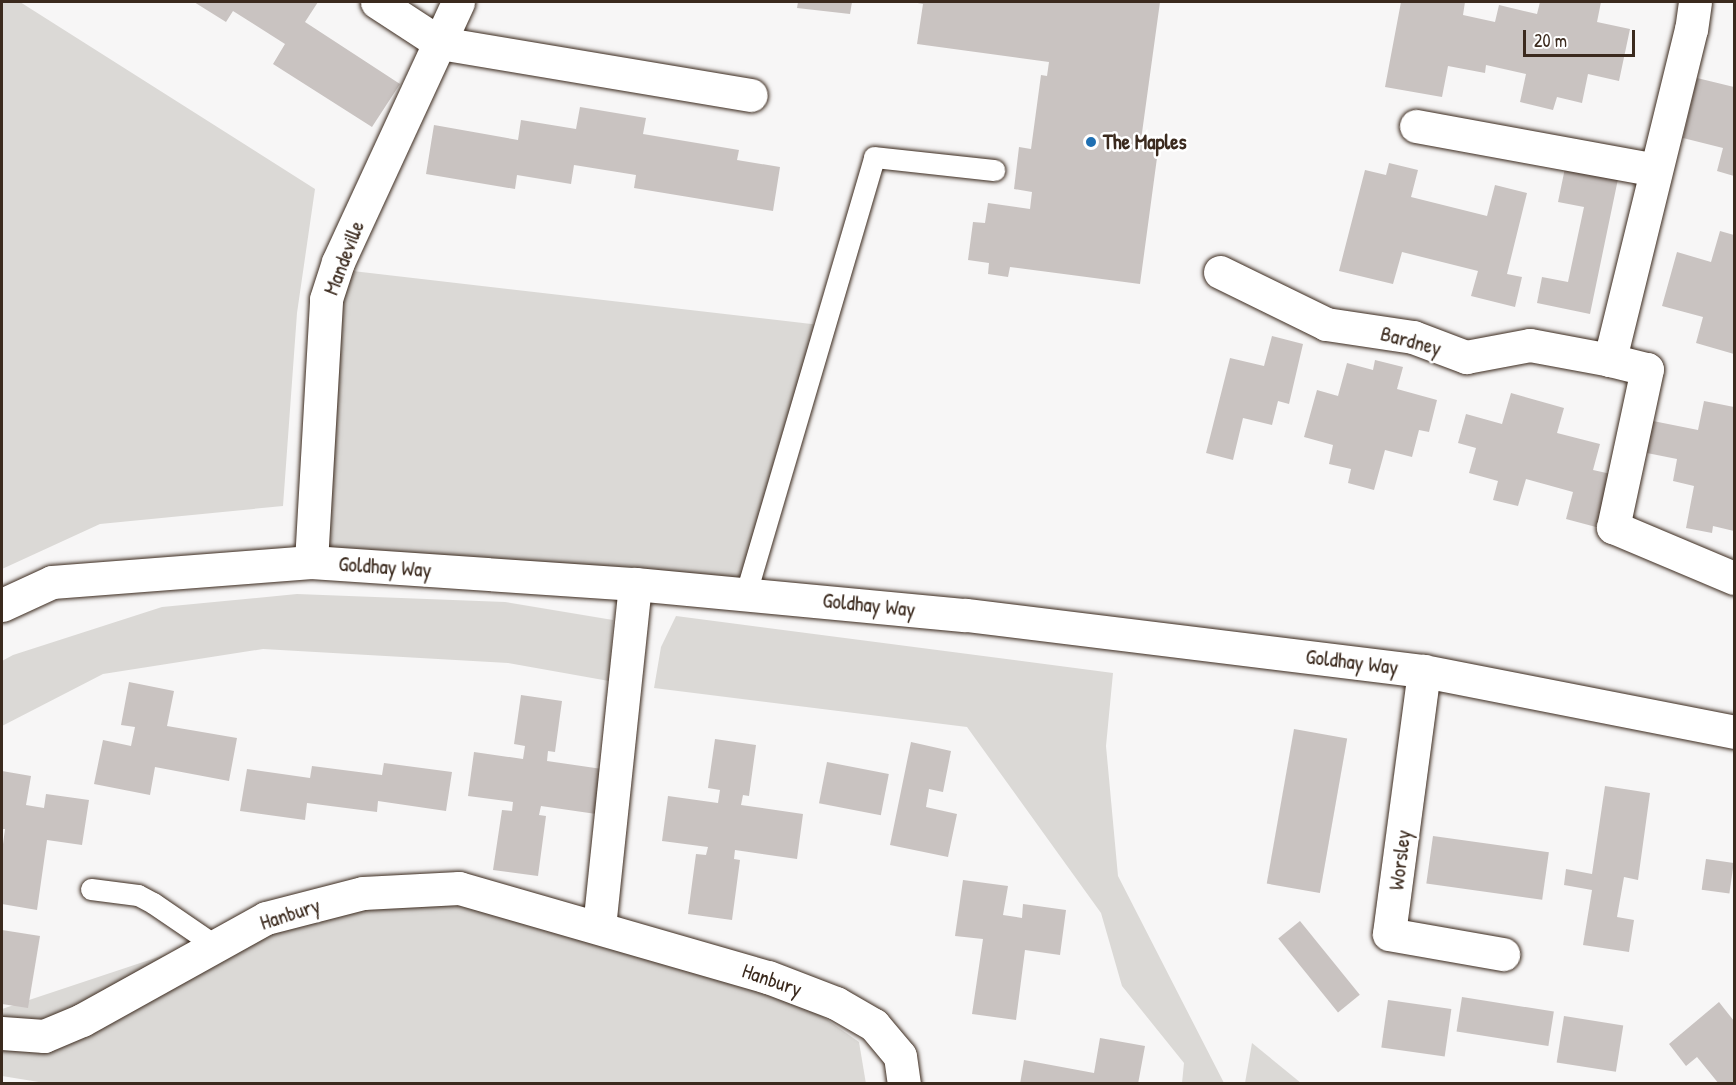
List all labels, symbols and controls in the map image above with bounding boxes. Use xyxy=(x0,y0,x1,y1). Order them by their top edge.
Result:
scale bar xyxy=(1526,18,1638,56)
text: 20 m xyxy=(1534,28,1567,53)
place label: The Maples xyxy=(1103,129,1187,155)
marker: The Maples xyxy=(1084,135,1098,149)
street label: Mandeville xyxy=(318,217,370,299)
street label: Bardney xyxy=(1378,321,1444,361)
street label: Goldhay Way xyxy=(338,551,432,583)
street label: Goldhay Way xyxy=(821,588,917,622)
street label: Goldhay Way xyxy=(1304,644,1400,680)
street label: Worsley xyxy=(1384,828,1416,892)
street label: Hanbury xyxy=(257,893,323,935)
street label: Hanbury xyxy=(739,958,805,1002)

